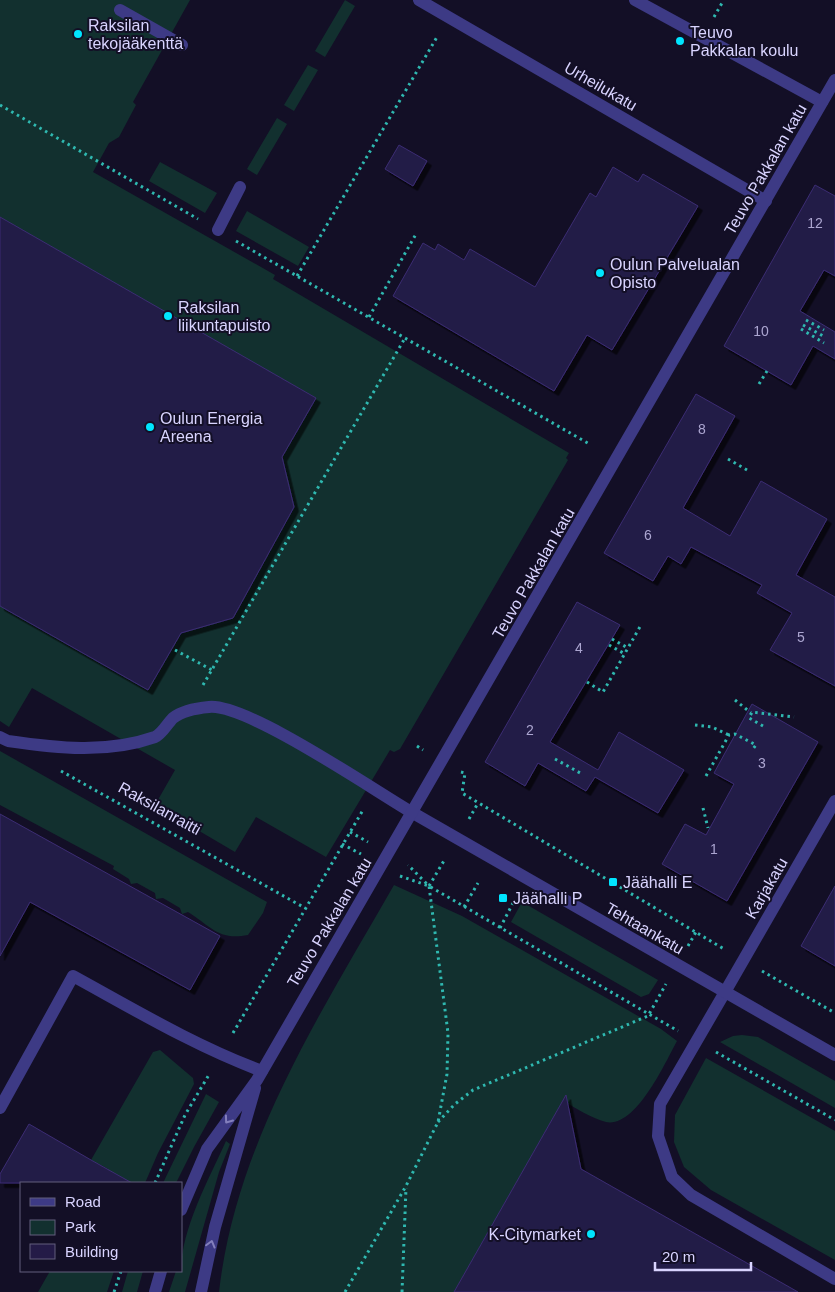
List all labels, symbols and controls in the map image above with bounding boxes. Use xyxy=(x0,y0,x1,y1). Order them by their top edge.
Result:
place label: Raksilan tekojääkenttä xyxy=(88,17,183,52)
place label: Teuvo Pakkalan koulu xyxy=(690,24,799,59)
marker: Raksilan tekojääkenttä xyxy=(72,28,84,40)
marker: Teuvo Pakkalan koulu xyxy=(674,35,686,47)
street label: Urheilukatu xyxy=(561,59,640,114)
street label: Teuvo Pakkalan katu xyxy=(721,101,810,237)
house number: 12 xyxy=(807,215,823,231)
place label: Oulun Palvelualan Opisto xyxy=(610,256,740,291)
marker: Oulun Palvelualan Opisto xyxy=(594,267,606,279)
place label: Raksilan liikuntapuisto xyxy=(178,299,271,334)
marker: Raksilan liikuntapuisto xyxy=(162,310,174,322)
house number: 10 xyxy=(753,323,769,339)
place label: Oulun Energia Areena xyxy=(160,410,262,445)
marker: Oulun Energia Areena xyxy=(144,421,156,433)
house number: 8 xyxy=(698,421,706,437)
street label: Teuvo Pakkalan katu xyxy=(489,505,578,641)
house number: 6 xyxy=(644,527,652,543)
house number: 5 xyxy=(797,629,805,645)
house number: 4 xyxy=(575,640,583,656)
house number: 2 xyxy=(526,722,534,738)
house number: 3 xyxy=(758,755,766,771)
street label: Raksilanraitti xyxy=(116,779,204,838)
house number: 1 xyxy=(710,841,718,857)
street label: Teuvo Pakkalan katu xyxy=(284,855,375,990)
street label: Karjakatu xyxy=(742,855,791,922)
place label: Jäähalli E xyxy=(623,874,692,891)
marker: Jäähalli E xyxy=(607,876,619,888)
place label: Jäähalli P xyxy=(513,890,582,907)
marker: Jäähalli P xyxy=(497,892,509,904)
street label: Tehtaankatu xyxy=(603,899,687,958)
one-way arrow xyxy=(225,1114,234,1124)
legend xyxy=(20,1182,182,1272)
text: Road xyxy=(65,1193,101,1210)
text: Park xyxy=(65,1218,96,1235)
place label: K-Citymarket xyxy=(489,1226,582,1243)
marker: K-Citymarket xyxy=(585,1228,597,1240)
one-way arrow xyxy=(205,1240,216,1249)
scale bar xyxy=(655,1240,751,1272)
text: Building xyxy=(65,1243,118,1260)
text: 20 m xyxy=(662,1248,695,1265)

